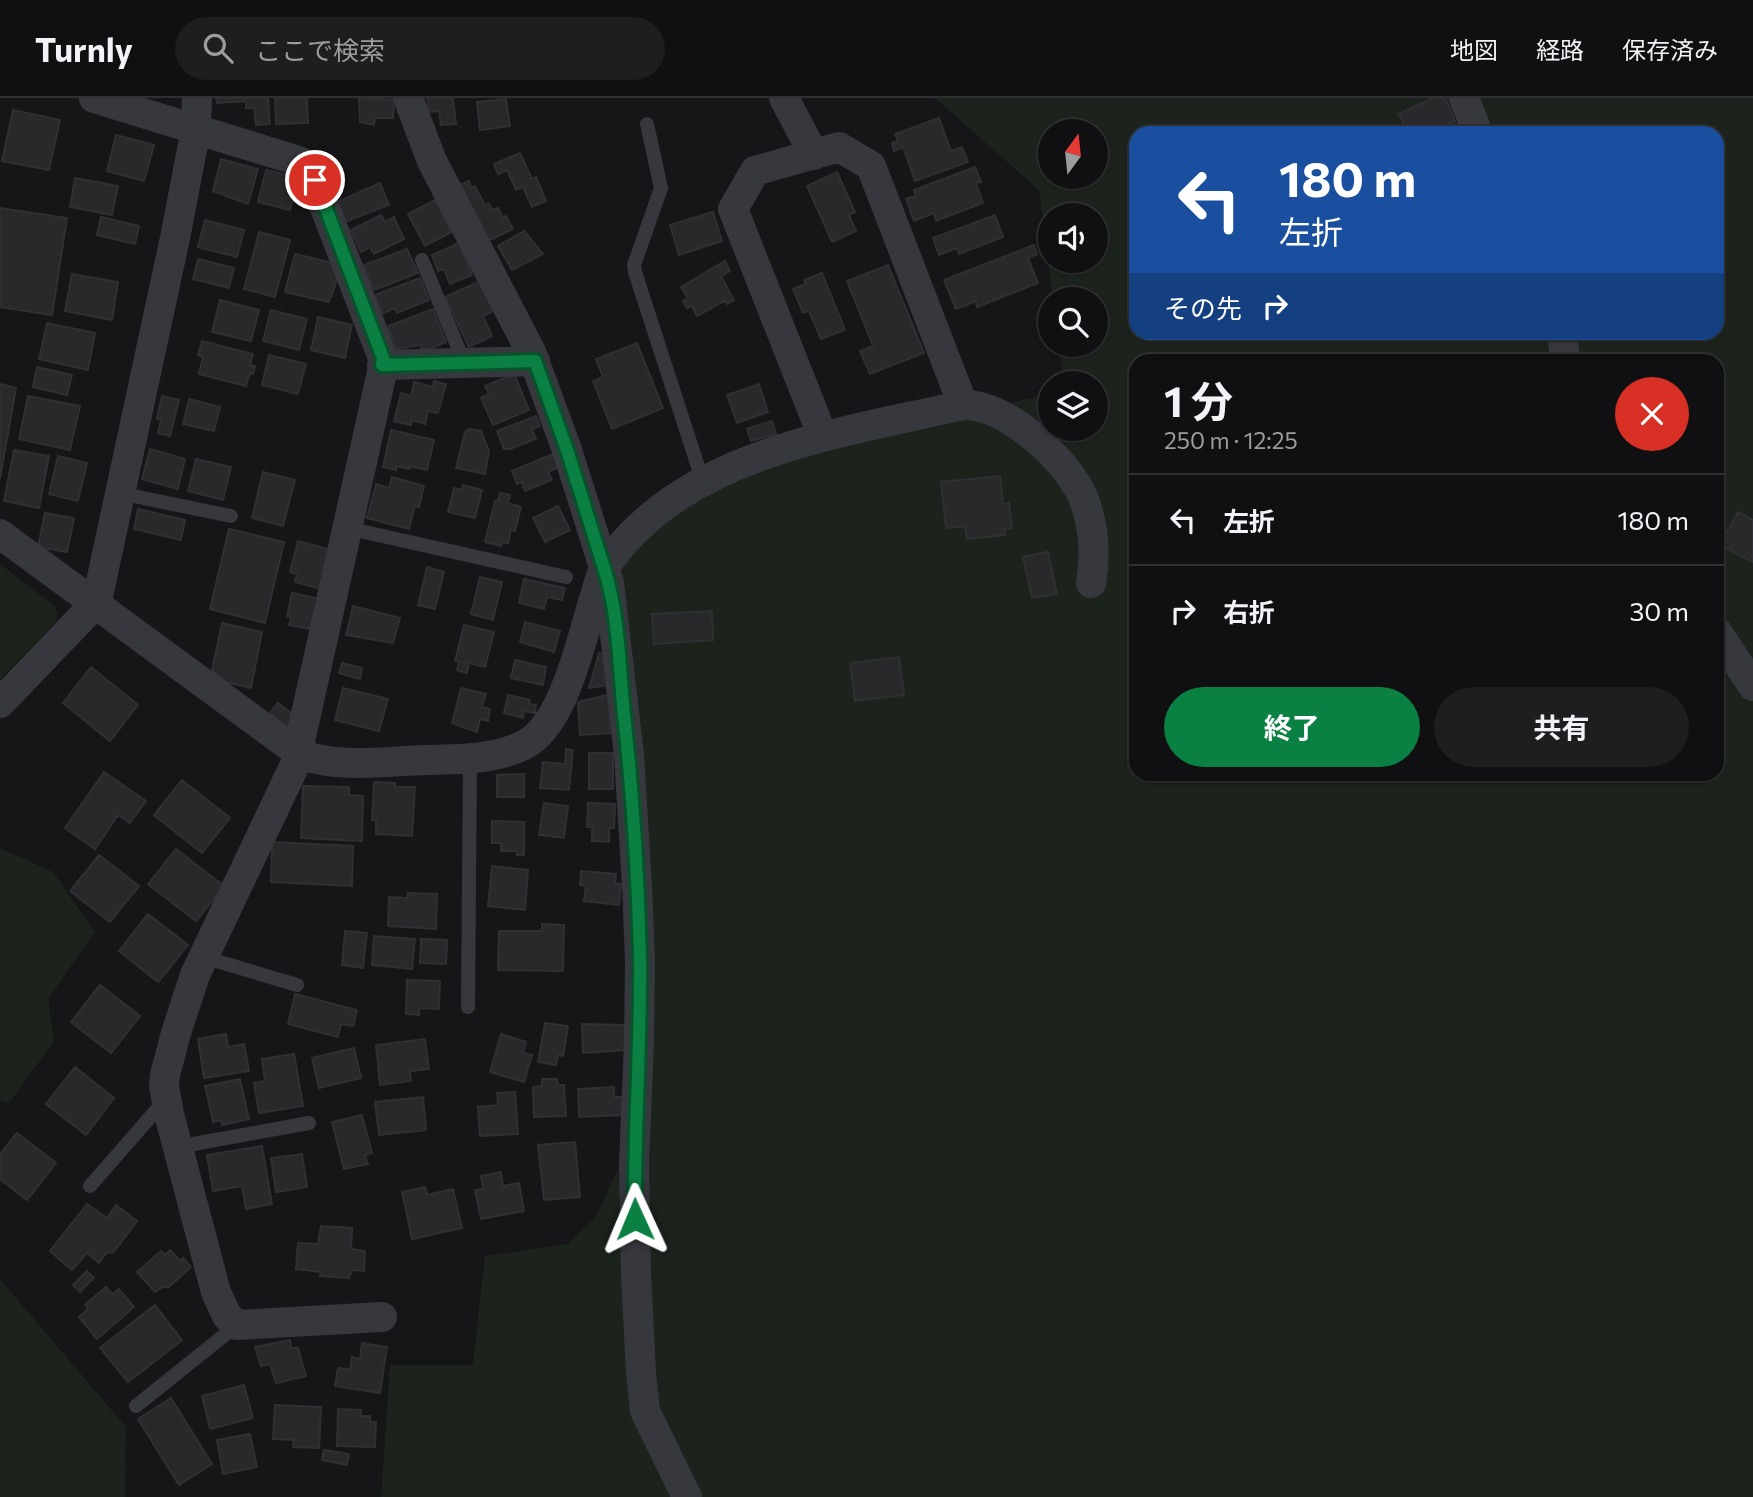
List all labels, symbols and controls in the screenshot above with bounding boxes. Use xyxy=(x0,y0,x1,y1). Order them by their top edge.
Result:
search box xyxy=(175,17,665,80)
text: Turnly xyxy=(35,28,133,69)
icon: search xyxy=(199,29,237,67)
text: ここで検索 xyxy=(255,34,385,65)
text: 地図 xyxy=(1450,35,1498,64)
text: 経路 xyxy=(1536,35,1584,64)
text: 保存済み xyxy=(1622,35,1718,64)
north arrow xyxy=(1038,119,1108,189)
map controls xyxy=(1038,119,1108,441)
text: 180 m xyxy=(1279,147,1416,207)
pin xyxy=(285,150,345,210)
icon: left xyxy=(1164,154,1255,245)
icon: arrive xyxy=(296,161,334,199)
button: sound xyxy=(1038,203,1108,273)
text: 左折 xyxy=(1279,211,1343,251)
button: search xyxy=(1038,287,1108,357)
icon: right xyxy=(1256,287,1294,325)
text: その先 xyxy=(1164,292,1242,323)
button: layers xyxy=(1038,371,1108,441)
text: 1 分 xyxy=(1164,374,1233,426)
button: close xyxy=(1615,377,1689,451)
text: 250 m · 12:25 xyxy=(1164,426,1298,454)
icon: left xyxy=(1164,501,1202,539)
text: 180 m xyxy=(1617,504,1689,535)
text: 左折 xyxy=(1223,505,1275,536)
icon: right xyxy=(1164,592,1202,630)
text: 30 m xyxy=(1630,595,1689,626)
text: 右折 xyxy=(1223,596,1275,627)
button: 終了 xyxy=(1164,687,1420,767)
button: 共有 xyxy=(1434,687,1689,767)
position arrow xyxy=(598,1182,672,1256)

